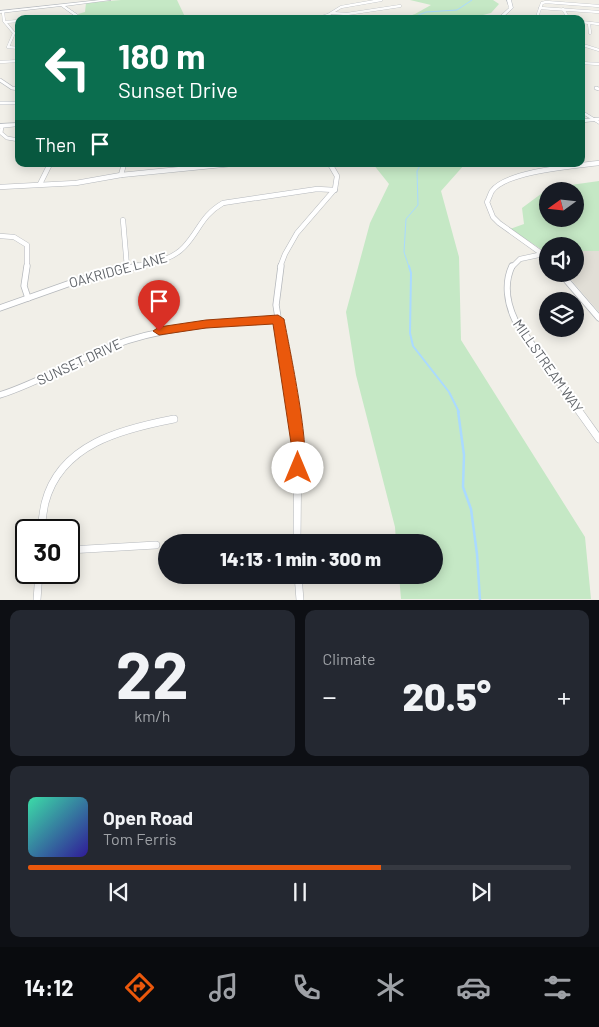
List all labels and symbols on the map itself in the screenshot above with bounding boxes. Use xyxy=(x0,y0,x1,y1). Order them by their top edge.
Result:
north arrow xyxy=(539,182,584,228)
street label: OAKRIDGE LANE xyxy=(67,248,169,291)
pin xyxy=(138,280,180,331)
street label: MILLSTREAM WAY xyxy=(510,316,587,416)
street label: SUNSET DRIVE xyxy=(34,335,124,389)
position arrow xyxy=(271,441,323,493)
speed limit sign: 30 xyxy=(15,519,80,584)

